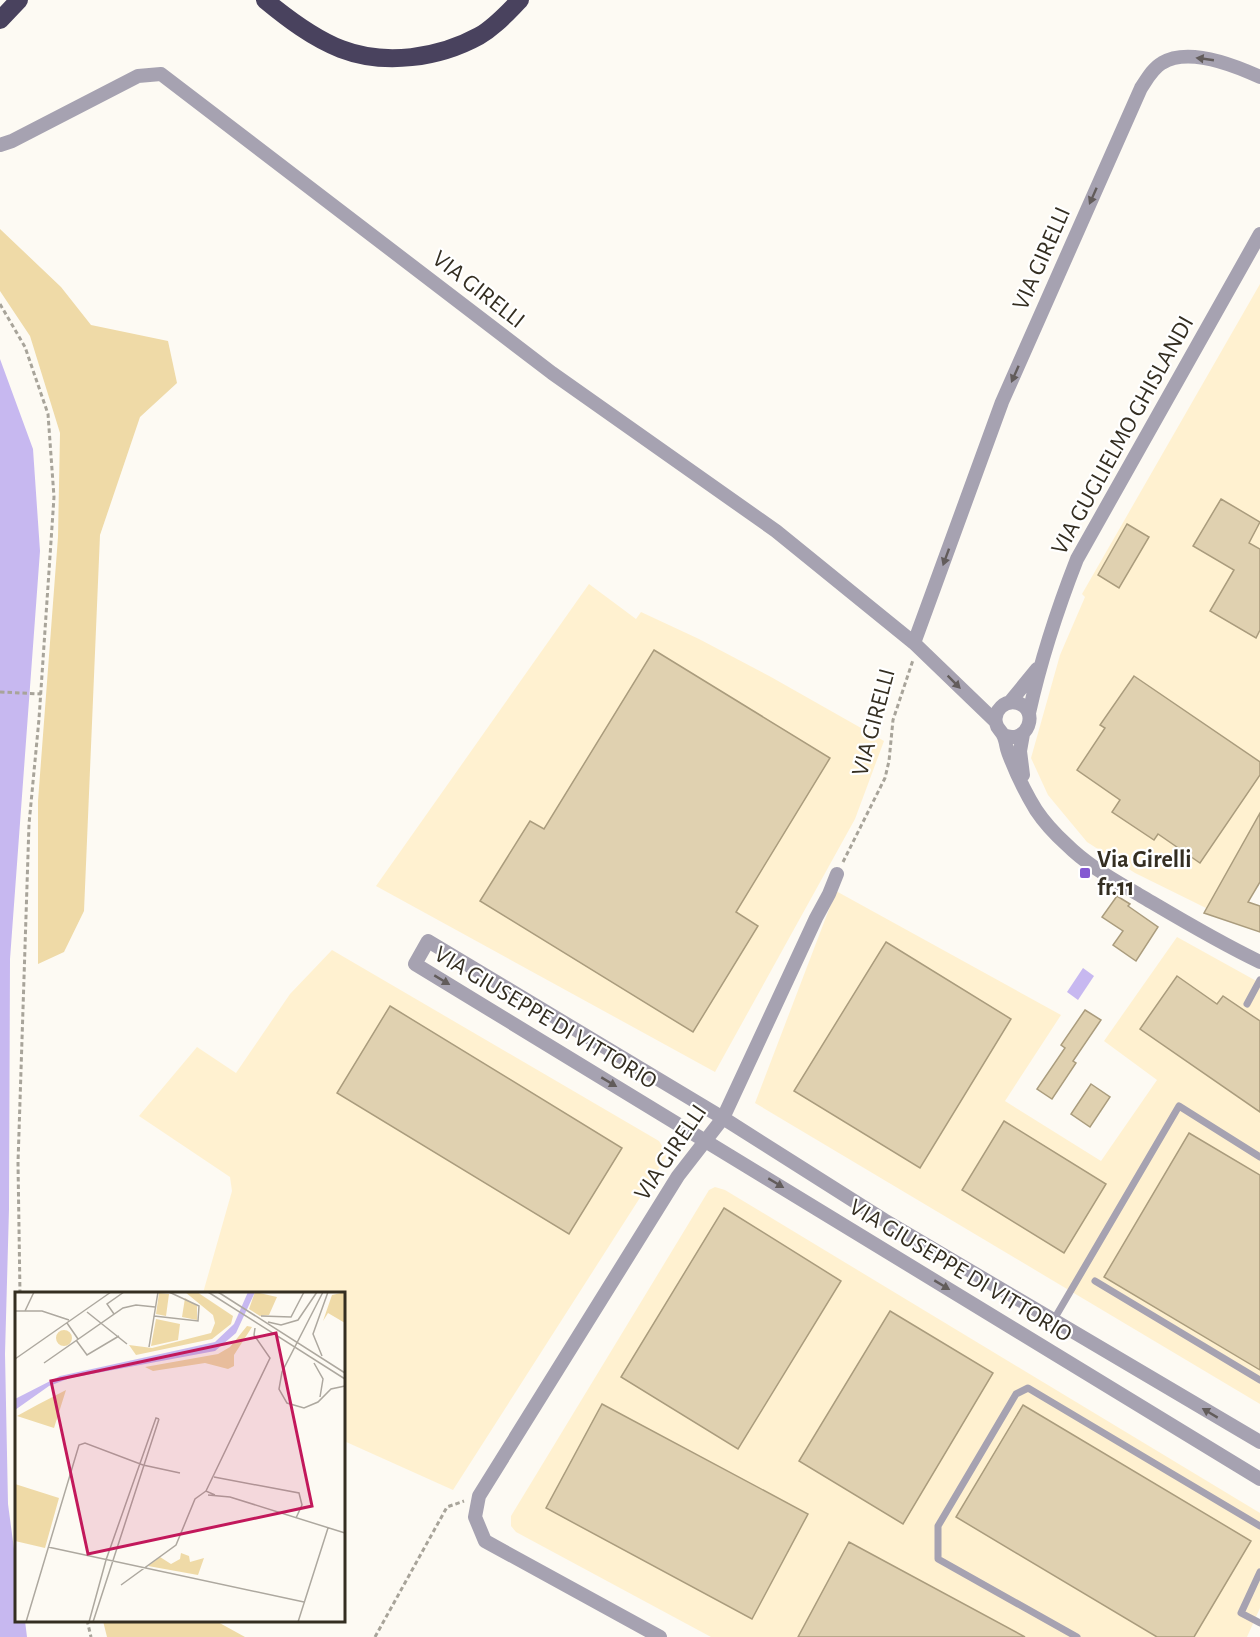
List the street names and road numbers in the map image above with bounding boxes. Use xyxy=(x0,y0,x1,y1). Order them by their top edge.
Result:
street label: VIA GIRELLI xyxy=(1009,203,1075,313)
street label: VIA GIRELLI xyxy=(428,246,529,333)
street label: VIA GUGLIELMO GHISLANDI xyxy=(1047,312,1198,559)
street label: VIA GIRELLI xyxy=(848,666,900,778)
street label: VIA GIUSEPPE DI VITTORIO xyxy=(430,942,661,1094)
street label: VIA GIRELLI xyxy=(630,1100,712,1205)
street label: VIA GIUSEPPE DI VITTORIO xyxy=(845,1195,1076,1347)

